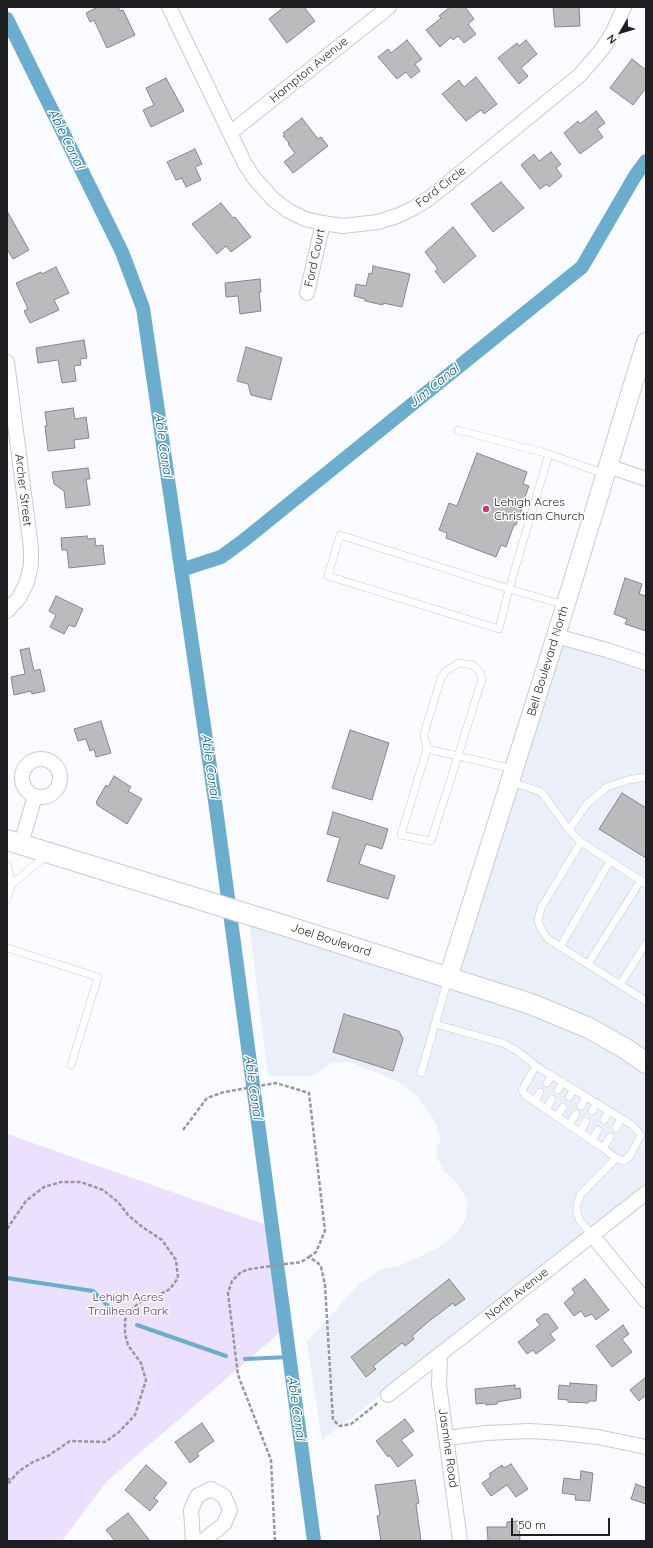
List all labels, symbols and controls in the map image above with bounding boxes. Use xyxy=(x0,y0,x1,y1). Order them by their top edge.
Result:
north arrow xyxy=(601,12,641,52)
text: N xyxy=(604,32,620,47)
street label: Hampton Avenue xyxy=(267,34,351,106)
water label: Able Canal xyxy=(45,106,87,172)
street label: Ford Circle xyxy=(413,163,469,211)
street label: Ford Court xyxy=(302,227,328,289)
water label: Jim Canal xyxy=(406,361,462,411)
water label: Able Canal xyxy=(151,412,175,478)
street label: Archer Street xyxy=(11,453,35,527)
place label: Lehigh Acres Christian Church xyxy=(494,495,584,523)
marker: Lehigh Acres Christian Church xyxy=(481,504,491,514)
street label: Bell Boulevard North xyxy=(524,604,572,718)
water label: Able Canal xyxy=(198,733,222,799)
street label: Joel Boulevard xyxy=(289,920,373,960)
water label: Able Canal xyxy=(241,1054,265,1120)
street label: North Avenue xyxy=(483,1265,551,1323)
park label: Lehigh Acres Trailhead Park xyxy=(88,1290,168,1318)
water label: Able Canal xyxy=(284,1375,308,1441)
street label: Jasmine Road xyxy=(435,1407,461,1489)
scale bar xyxy=(513,1510,612,1536)
text: 50 m xyxy=(518,1517,546,1532)

